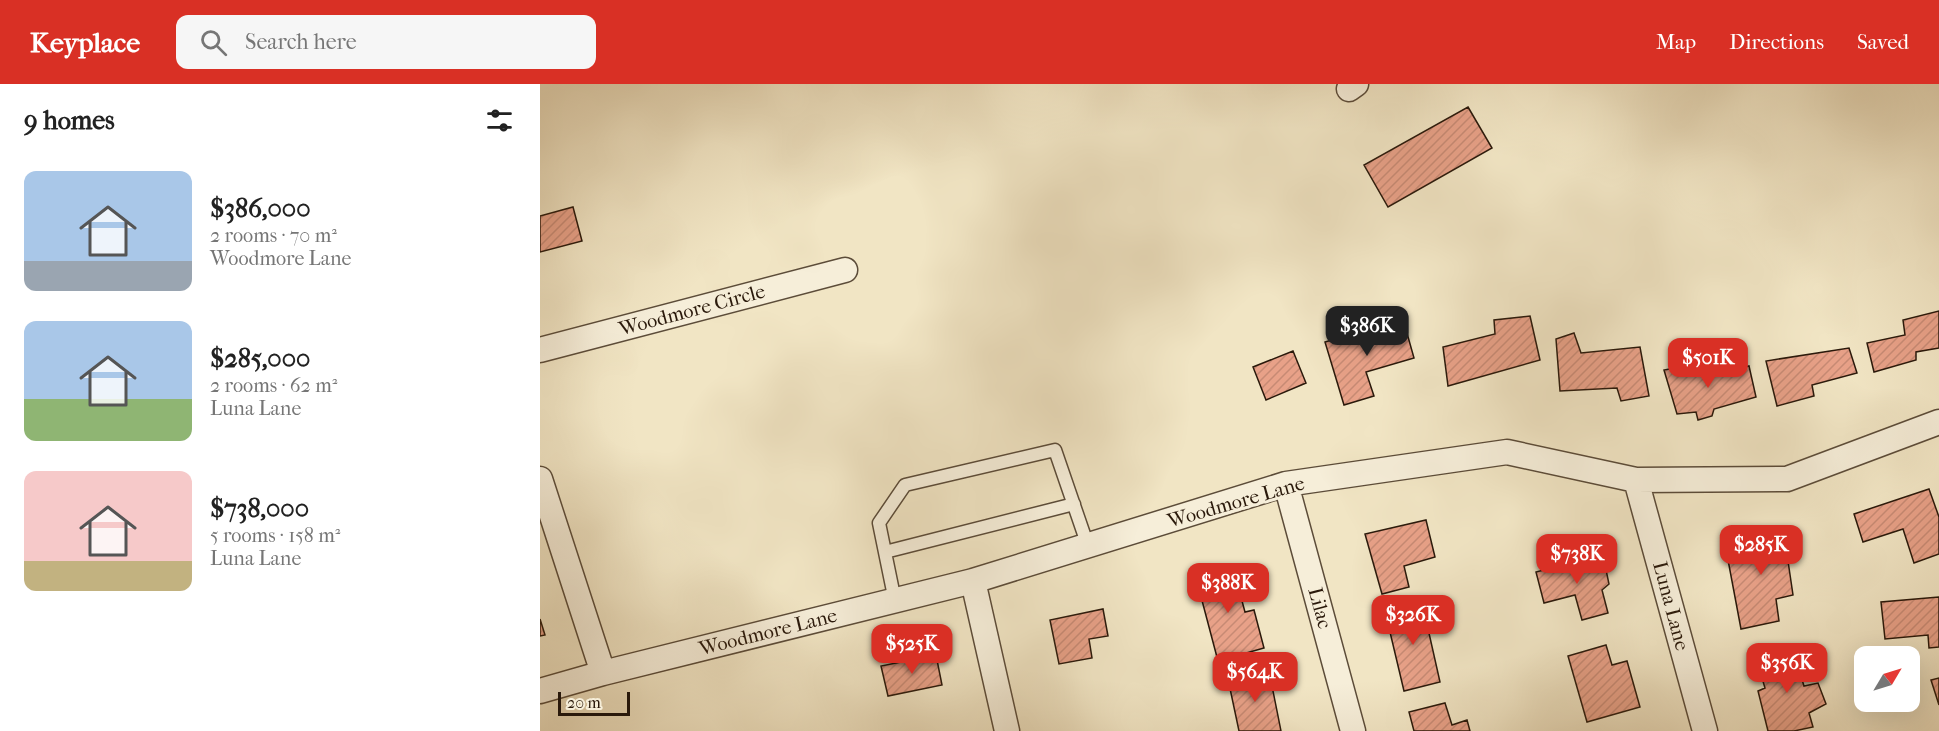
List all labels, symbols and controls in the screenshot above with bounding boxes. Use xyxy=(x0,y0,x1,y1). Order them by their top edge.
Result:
search box xyxy=(176,15,596,69)
text: Keyplace xyxy=(30,26,140,59)
icon: search xyxy=(197,26,230,59)
text: Search here xyxy=(245,29,357,55)
text: Map xyxy=(1656,30,1696,54)
text: Directions xyxy=(1729,30,1824,54)
text: Saved xyxy=(1857,30,1909,54)
icon: filters xyxy=(483,104,516,137)
text: 9 homes xyxy=(24,105,115,136)
text: $386,000 xyxy=(210,193,311,224)
icon: home xyxy=(72,195,144,267)
text: 2 rooms · 70 m² xyxy=(210,224,337,247)
text: Woodmore Lane xyxy=(210,247,351,270)
street label: Woodmore Circle xyxy=(615,279,768,341)
pin: $386K xyxy=(1325,306,1409,357)
text: $386K xyxy=(1340,314,1394,337)
pin: $501K xyxy=(1666,338,1750,389)
text: $285,000 xyxy=(210,343,310,374)
icon: home xyxy=(72,345,144,417)
text: $501K xyxy=(1682,346,1734,369)
text: 2 rooms · 62 m² xyxy=(210,374,337,397)
text: Luna Lane xyxy=(210,397,301,420)
street label: Woodmore Lane xyxy=(1164,471,1307,533)
text: $738,000 xyxy=(210,493,309,524)
icon: home xyxy=(72,495,144,567)
text: 5 rooms · 158 m² xyxy=(210,524,340,547)
pin: $285K xyxy=(1719,525,1803,576)
text: $285K xyxy=(1734,533,1788,556)
pin: $738K xyxy=(1535,534,1619,585)
text: $738K xyxy=(1550,542,1604,565)
text: Luna Lane xyxy=(210,547,301,570)
street label: Luna Lane xyxy=(1648,559,1694,653)
pin: $388K xyxy=(1186,563,1270,614)
text: $388K xyxy=(1201,571,1255,594)
street label: Lilac xyxy=(1304,585,1337,631)
pin: $326K xyxy=(1371,595,1455,646)
text: $326K xyxy=(1386,603,1440,626)
street label: Woodmore Lane xyxy=(696,604,839,660)
pin: $525K xyxy=(870,624,954,675)
text: $525K xyxy=(885,632,939,655)
pin: $356K xyxy=(1745,643,1829,694)
north arrow xyxy=(1854,646,1920,712)
map controls xyxy=(1854,646,1920,712)
text: $356K xyxy=(1760,651,1814,674)
pin: $564K xyxy=(1213,652,1297,703)
text: $564K xyxy=(1227,660,1283,683)
scale bar xyxy=(558,689,630,716)
text: 20 m xyxy=(567,693,601,712)

